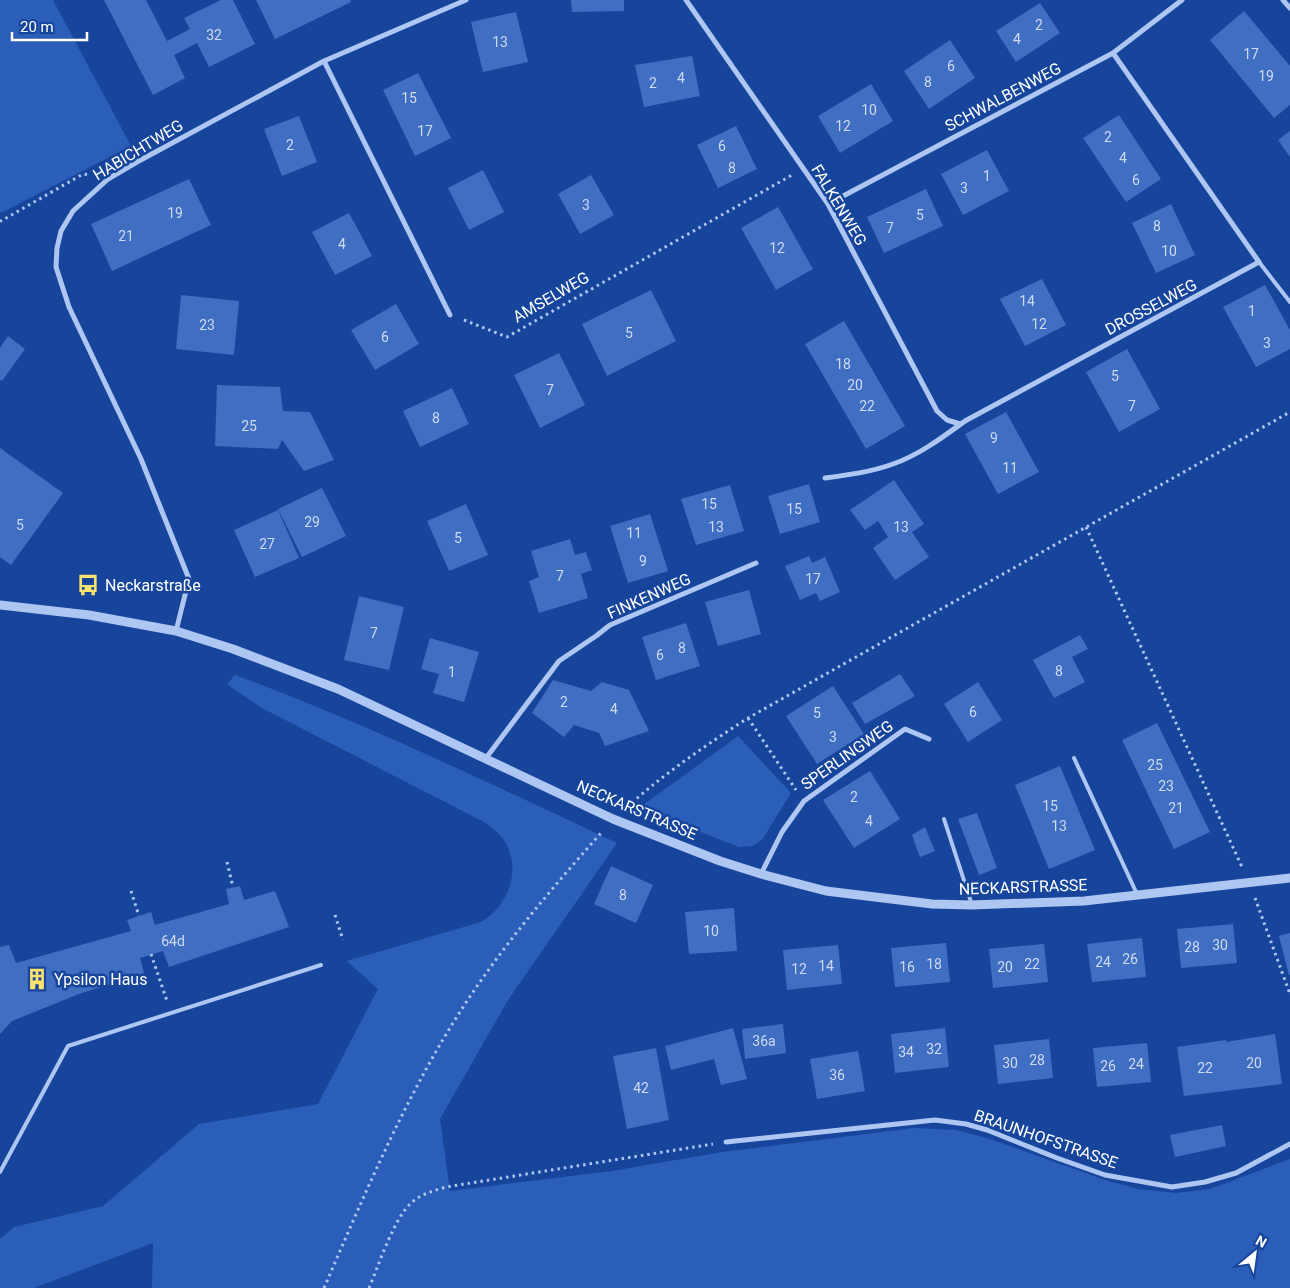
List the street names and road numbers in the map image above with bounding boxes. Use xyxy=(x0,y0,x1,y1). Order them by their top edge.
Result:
street label: SCHWALBENWEG xyxy=(942,58,1064,136)
street label: HABICHTWEG xyxy=(89,116,187,184)
street label: FALKENWEG xyxy=(807,161,871,249)
street label: AMSELWEG xyxy=(510,268,592,326)
street label: DROSSELWEG xyxy=(1102,275,1200,339)
street label: FINKENWEG xyxy=(604,569,694,623)
street label: SPERLINGWEG xyxy=(797,716,897,794)
street label: NECKARSTRASSE xyxy=(574,776,700,844)
street label: NECKARSTRASSE xyxy=(958,875,1088,899)
street label: BRAUNHOFSTRASSE xyxy=(972,1105,1120,1173)

